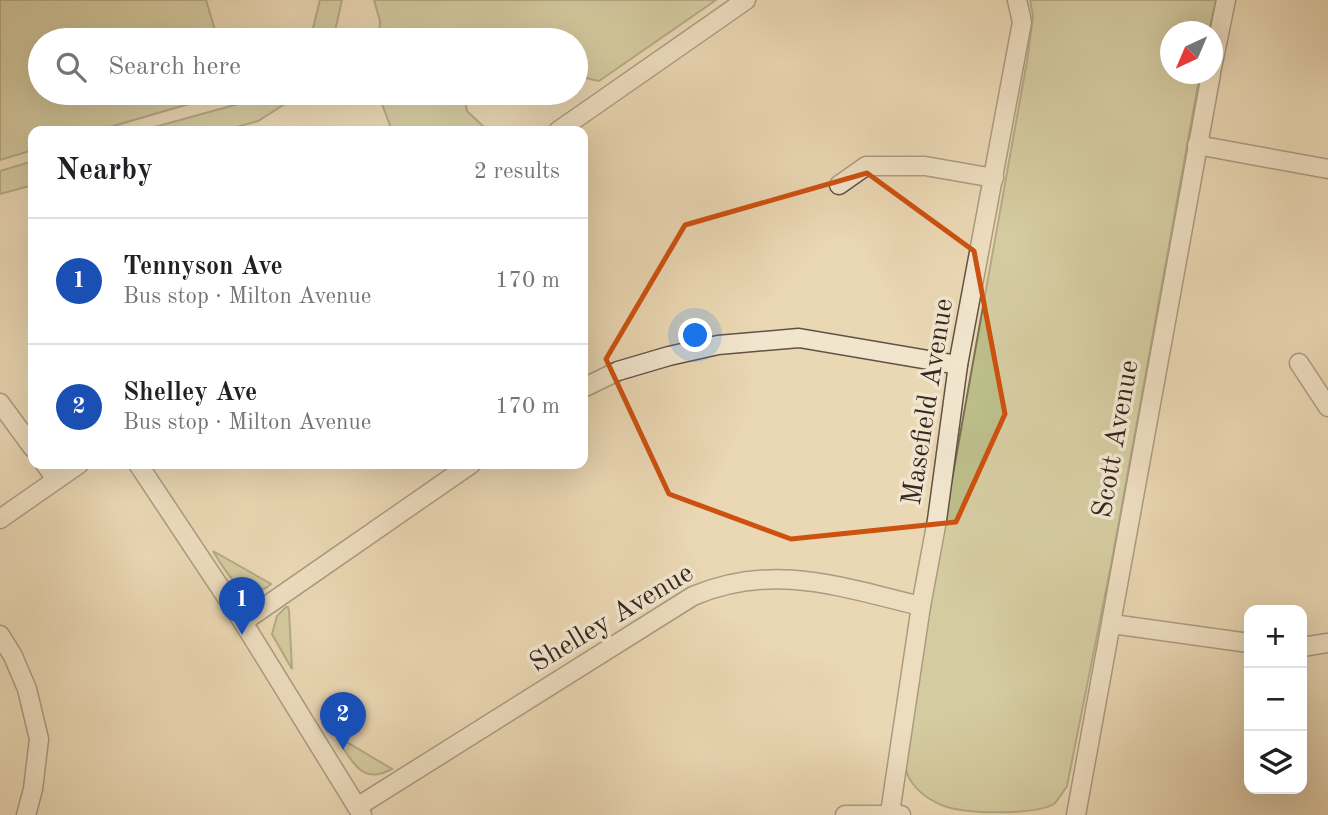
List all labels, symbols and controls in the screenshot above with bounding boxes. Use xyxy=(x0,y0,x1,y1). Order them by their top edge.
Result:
north arrow xyxy=(1160,21,1223,84)
search box xyxy=(28,28,588,105)
icon: search xyxy=(52,48,90,86)
text: Search here xyxy=(108,54,241,80)
text: Nearby xyxy=(56,156,153,186)
text: 2 results xyxy=(474,160,560,183)
text: Tennyson Ave xyxy=(123,254,283,280)
text: 1 xyxy=(72,269,86,292)
text: 170 m xyxy=(495,269,560,292)
text: Bus stop · Milton Avenue xyxy=(123,285,371,308)
street label: Masefield Avenue xyxy=(899,297,959,507)
your location xyxy=(678,318,712,352)
street label: Scott Avenue xyxy=(1089,358,1145,520)
text: Shelley Ave xyxy=(123,380,257,406)
text: 2 xyxy=(72,395,86,418)
text: 170 m xyxy=(495,395,560,418)
text: Bus stop · Milton Avenue xyxy=(123,411,371,434)
street label: Shelley Avenue xyxy=(525,559,699,679)
pin: 1 xyxy=(219,577,265,635)
map controls xyxy=(1244,605,1307,794)
button: + xyxy=(1244,605,1307,668)
button: − xyxy=(1244,668,1307,731)
pin: 2 xyxy=(320,692,366,750)
button: layers xyxy=(1244,731,1307,794)

